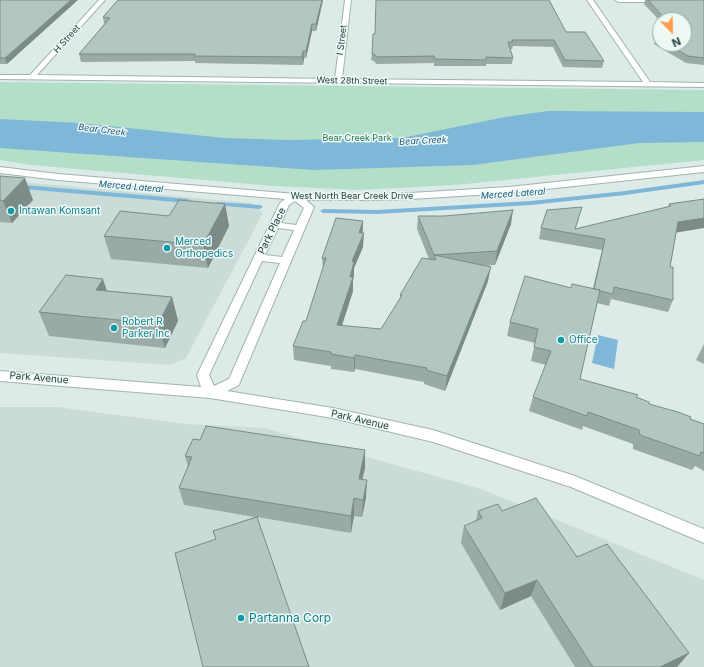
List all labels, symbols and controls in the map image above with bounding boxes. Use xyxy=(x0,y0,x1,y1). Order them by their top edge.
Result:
north arrow xyxy=(652,12,692,52)
street label: H Street xyxy=(51,23,83,55)
street label: I Street xyxy=(335,24,349,56)
text: N xyxy=(670,34,683,50)
street label: West 28th Street xyxy=(316,75,388,87)
water label: Bear Creek xyxy=(78,122,126,138)
park label: Bear Creek Park xyxy=(322,133,392,143)
water label: Bear Creek xyxy=(399,134,447,148)
water label: Merced Lateral xyxy=(98,179,164,195)
water label: Merced Lateral xyxy=(480,186,546,202)
street label: West North Bear Creek Drive xyxy=(291,191,413,201)
place label: Intawan Komsant xyxy=(19,205,100,217)
marker: Intawan Komsant xyxy=(6,206,16,216)
street label: Park Place xyxy=(256,206,288,256)
place label: Merced Orthopedics xyxy=(175,236,233,260)
marker: Merced Orthopedics xyxy=(162,243,172,253)
place label: Robert R Parker Inc xyxy=(122,316,170,340)
marker: Robert R Parker Inc xyxy=(109,323,119,333)
place label: Office xyxy=(569,334,598,346)
marker: Office xyxy=(556,335,566,345)
street label: Park Avenue xyxy=(9,369,69,387)
street label: Park Avenue xyxy=(330,407,390,433)
place label: Partanna Corp xyxy=(249,611,331,625)
marker: Partanna Corp xyxy=(236,613,246,623)

